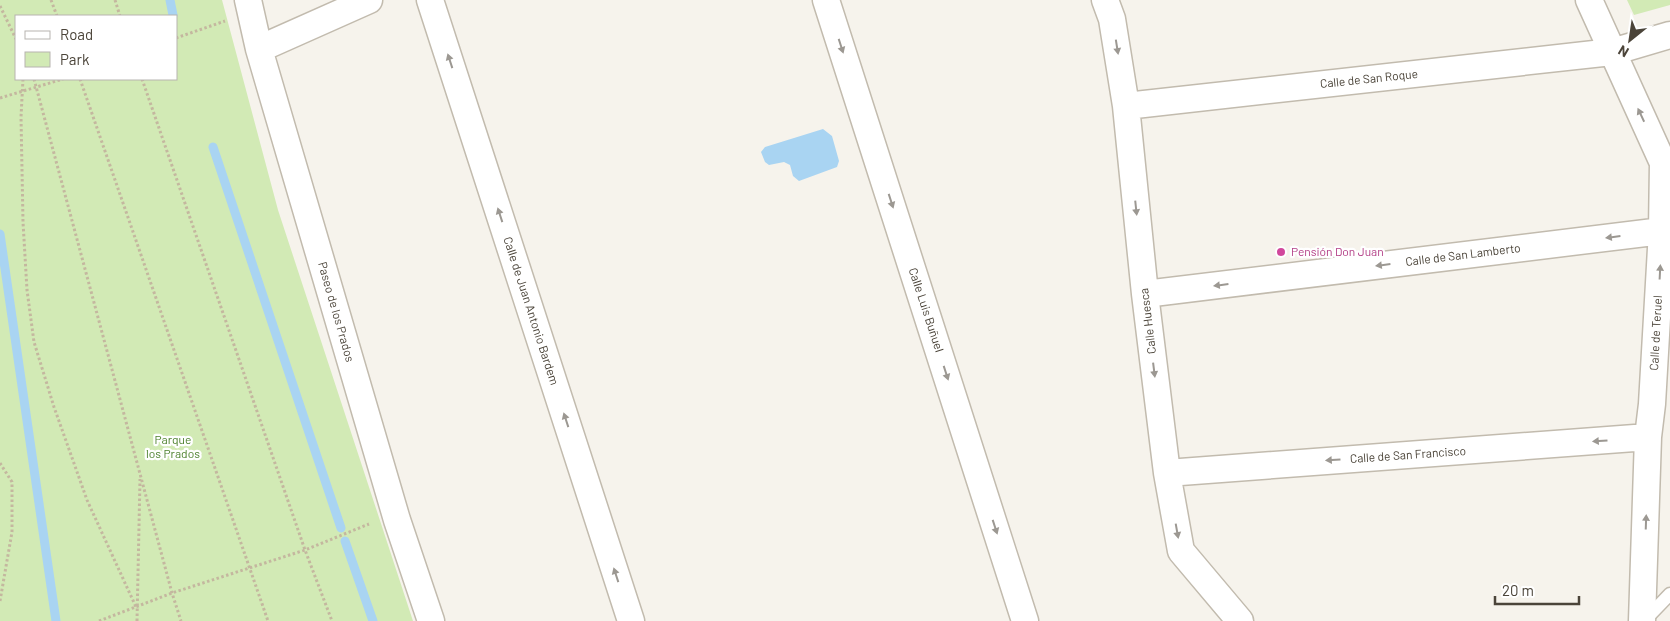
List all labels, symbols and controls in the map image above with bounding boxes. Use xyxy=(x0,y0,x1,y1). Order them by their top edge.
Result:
legend xyxy=(15,15,178,80)
north arrow xyxy=(1605,15,1655,65)
text: Road xyxy=(60,25,93,43)
one-way arrow xyxy=(838,39,846,54)
one-way arrow xyxy=(1113,39,1121,55)
text: N xyxy=(1615,42,1632,61)
text: Park xyxy=(60,50,90,68)
one-way arrow xyxy=(446,53,453,68)
street label: Calle de San Roque xyxy=(1319,66,1418,90)
one-way arrow xyxy=(1637,108,1645,122)
one-way arrow xyxy=(887,194,895,209)
one-way arrow xyxy=(1132,201,1140,217)
one-way arrow xyxy=(496,208,503,223)
one-way arrow xyxy=(1605,233,1621,241)
street label: Calle de Juan Antonio Bardem xyxy=(501,235,563,387)
street label: Calle de San Lamberto xyxy=(1404,240,1521,268)
place label: Pensión Don Juan xyxy=(1291,244,1384,258)
marker: Pensión Don Juan xyxy=(1275,246,1287,258)
street label: Paseo de los Prados xyxy=(316,260,358,364)
one-way arrow xyxy=(1374,261,1390,269)
one-way arrow xyxy=(1656,264,1664,280)
street label: Calle Luis Buñuel xyxy=(907,266,947,354)
one-way arrow xyxy=(1213,281,1229,289)
street label: Calle Huesca xyxy=(1136,287,1158,355)
street label: Calle de Teruel xyxy=(1646,295,1664,371)
one-way arrow xyxy=(1150,362,1158,378)
one-way arrow xyxy=(942,365,950,380)
one-way arrow xyxy=(562,412,570,427)
park label: Parque los Prados xyxy=(146,432,200,460)
one-way arrow xyxy=(1591,437,1607,445)
street label: Calle de San Francisco xyxy=(1349,443,1466,465)
one-way arrow xyxy=(1325,457,1341,465)
one-way arrow xyxy=(1642,514,1650,530)
one-way arrow xyxy=(992,520,999,535)
one-way arrow xyxy=(1174,523,1182,539)
one-way arrow xyxy=(612,567,619,582)
scale bar xyxy=(1495,574,1579,606)
text: 20 m xyxy=(1502,581,1534,599)

